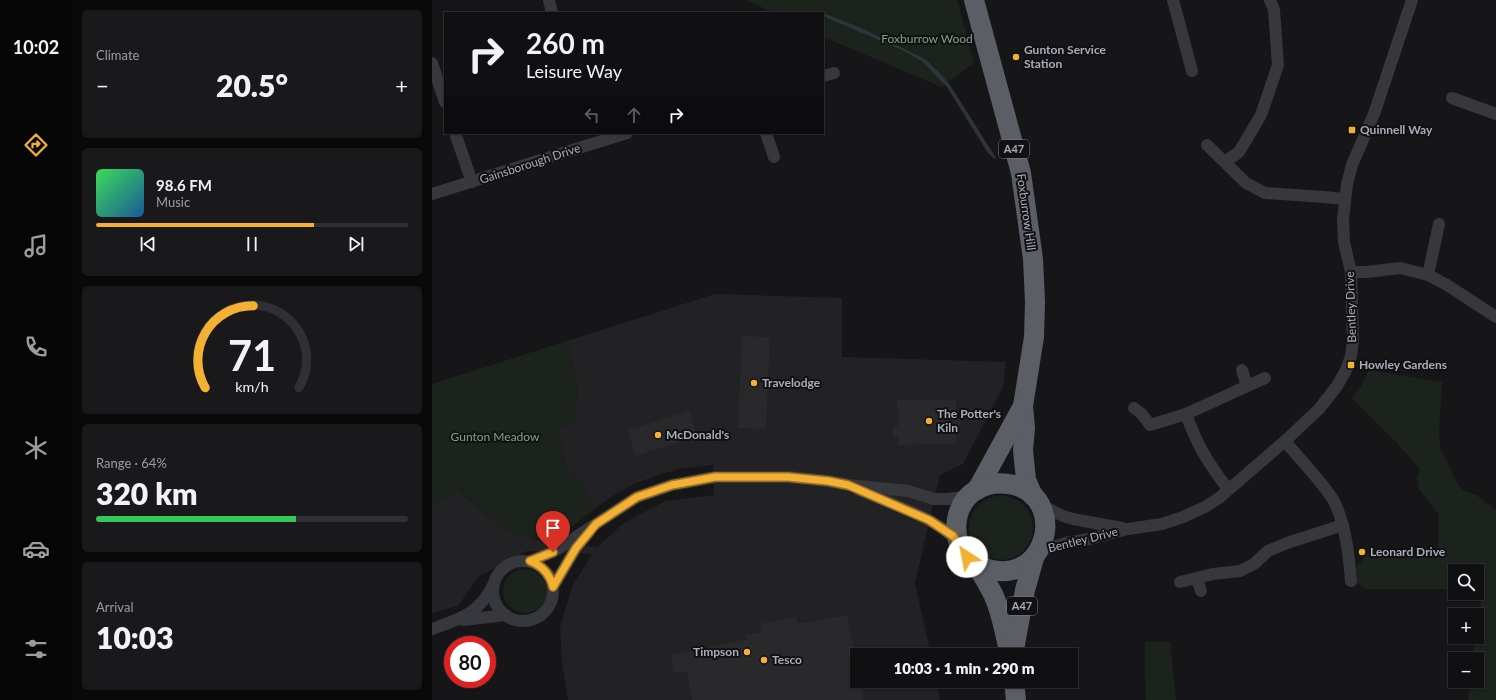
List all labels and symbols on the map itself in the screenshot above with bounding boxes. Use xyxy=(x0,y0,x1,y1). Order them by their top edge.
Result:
park label: Foxburrow Wood xyxy=(881,31,973,46)
place label: Gunton Service Station xyxy=(1024,42,1107,71)
marker: Gunton Service Station xyxy=(1011,52,1021,62)
place label: Quinnell Way xyxy=(1360,122,1433,137)
marker: Quinnell Way xyxy=(1347,125,1357,135)
street label: Gainsborough Drive xyxy=(477,140,582,187)
road number: A47 xyxy=(999,140,1029,158)
street label: Foxburrow Hill xyxy=(1014,173,1039,251)
street label: Bentley Drive xyxy=(1342,271,1359,343)
place label: Howley Gardens xyxy=(1359,357,1447,372)
marker: Howley Gardens xyxy=(1346,360,1356,370)
place label: Travelodge xyxy=(762,375,821,390)
marker: Travelodge xyxy=(749,378,759,388)
place label: The Potter's Kiln xyxy=(937,406,1001,435)
marker: The Potter's Kiln xyxy=(924,416,934,426)
place label: McDonald's xyxy=(666,427,729,442)
park label: Gunton Meadow xyxy=(451,429,540,444)
marker: McDonald's xyxy=(653,430,663,440)
pin xyxy=(536,511,570,552)
street label: Bentley Drive xyxy=(1046,524,1119,555)
position arrow xyxy=(946,536,988,578)
place label: Leonard Drive xyxy=(1370,544,1446,559)
marker: Leonard Drive xyxy=(1357,547,1367,557)
road number: A47 xyxy=(1007,597,1037,615)
speed limit sign: 80 xyxy=(444,636,496,688)
place label: Timpson xyxy=(693,644,739,659)
marker: Timpson xyxy=(742,647,752,657)
place label: Tesco xyxy=(772,652,802,667)
marker: Tesco xyxy=(759,655,769,665)

